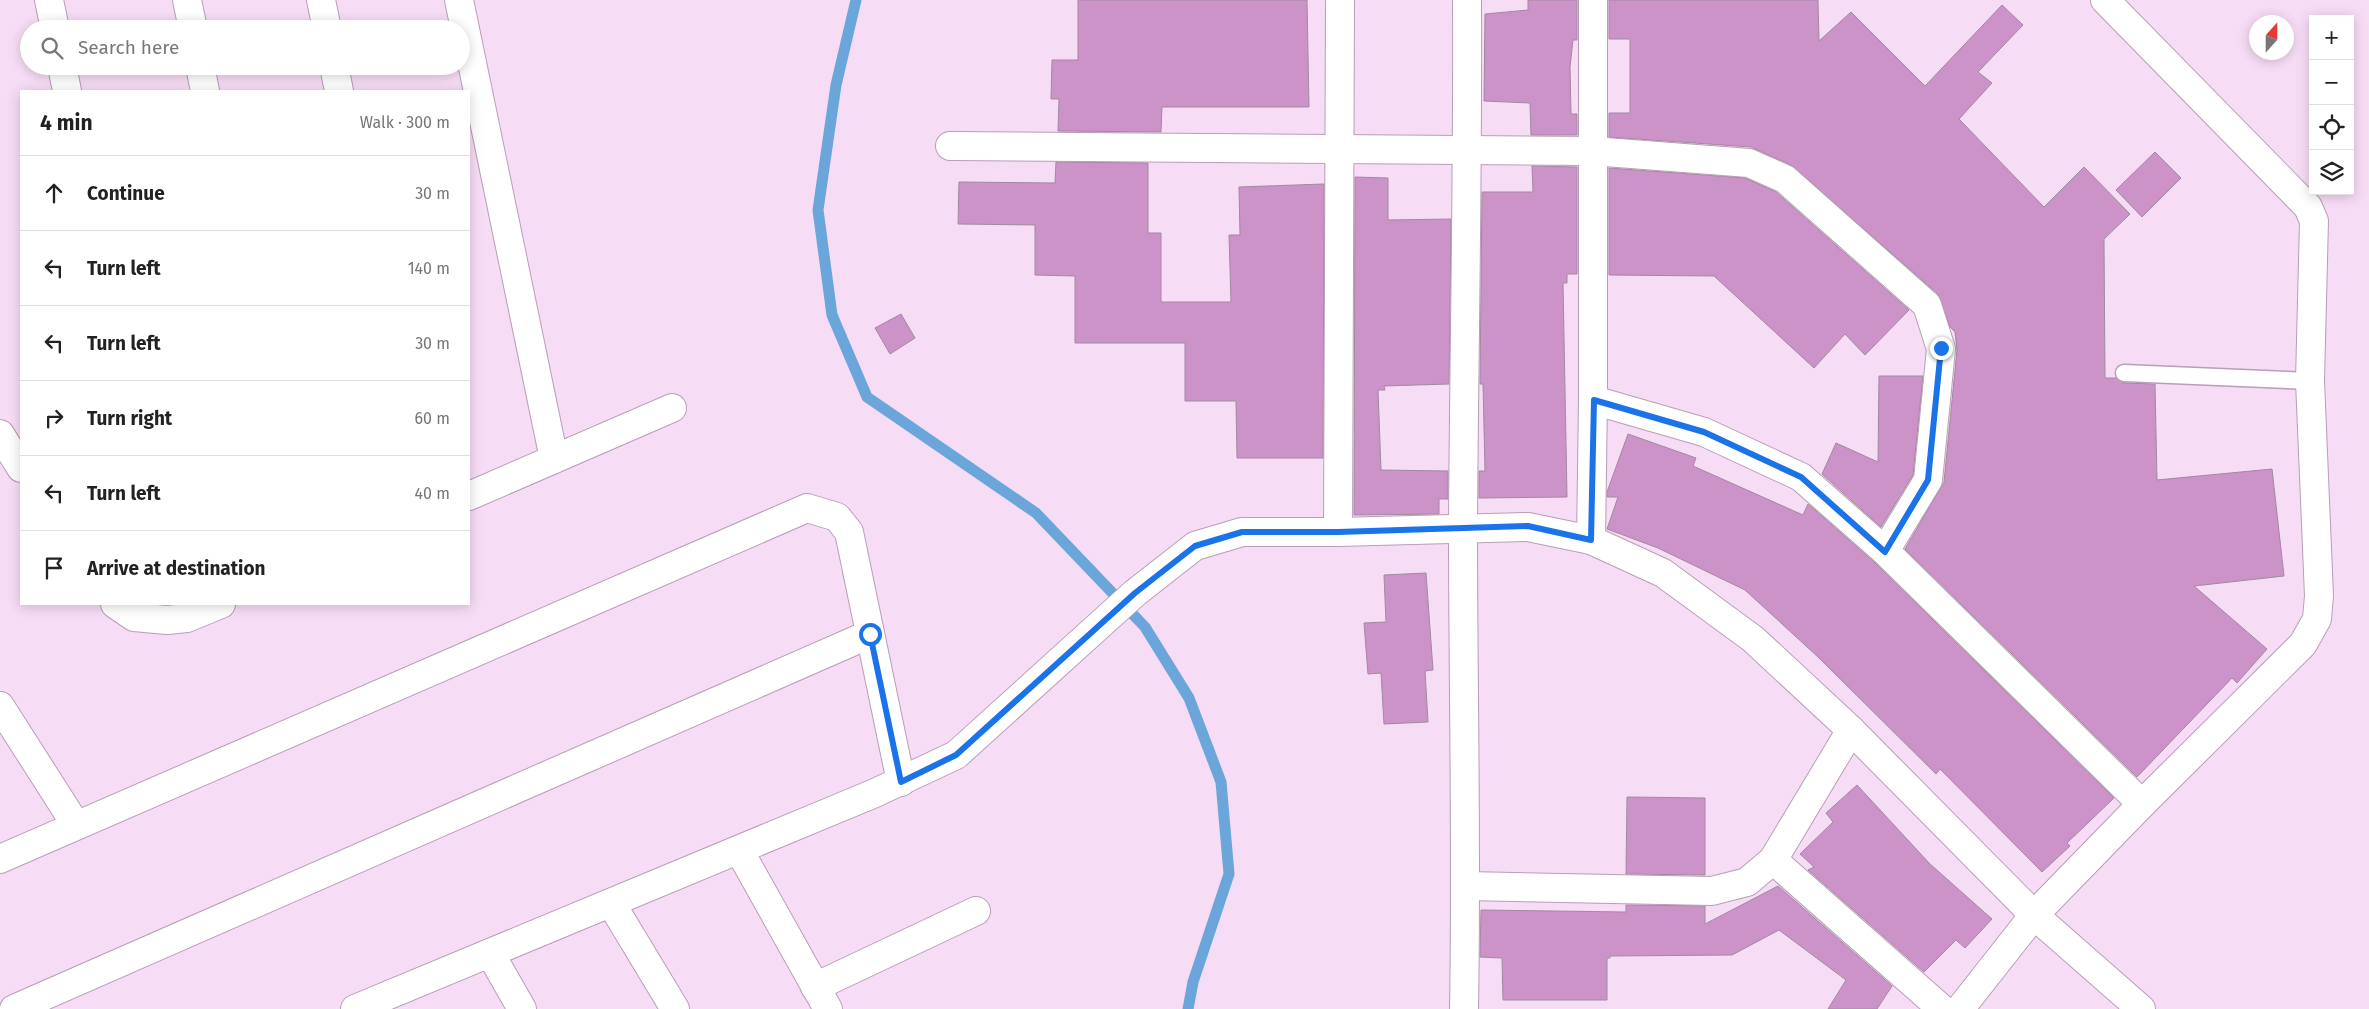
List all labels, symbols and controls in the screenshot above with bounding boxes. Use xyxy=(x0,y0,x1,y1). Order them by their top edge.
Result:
north arrow xyxy=(2249,15,2294,60)
map controls xyxy=(2309,15,2354,195)
button: + xyxy=(2309,15,2354,60)
search box xyxy=(20,20,470,75)
icon: search xyxy=(38,34,66,62)
text: Search here xyxy=(78,36,179,59)
button: − xyxy=(2309,60,2354,105)
button: locate xyxy=(2309,105,2354,150)
text: 4 min xyxy=(40,110,93,136)
text: Walk · 300 m xyxy=(360,113,450,132)
button: layers xyxy=(2309,150,2354,195)
icon: ahead xyxy=(40,179,68,207)
text: Continue xyxy=(87,182,165,205)
text: 30 m xyxy=(415,184,450,203)
icon: left xyxy=(40,254,68,282)
text: Turn left xyxy=(87,257,161,280)
text: 140 m xyxy=(408,259,450,278)
icon: left xyxy=(40,329,68,357)
text: Turn left xyxy=(87,332,161,355)
text: 30 m xyxy=(415,334,450,353)
route end xyxy=(1930,337,1953,360)
icon: right xyxy=(40,404,68,432)
text: Turn right xyxy=(87,407,172,430)
text: 60 m xyxy=(415,409,450,428)
icon: left xyxy=(40,479,68,507)
text: Turn left xyxy=(87,482,161,505)
text: 40 m xyxy=(415,484,450,503)
icon: arrive xyxy=(40,554,68,582)
text: Arrive at destination xyxy=(87,557,266,580)
route start xyxy=(859,623,882,646)

